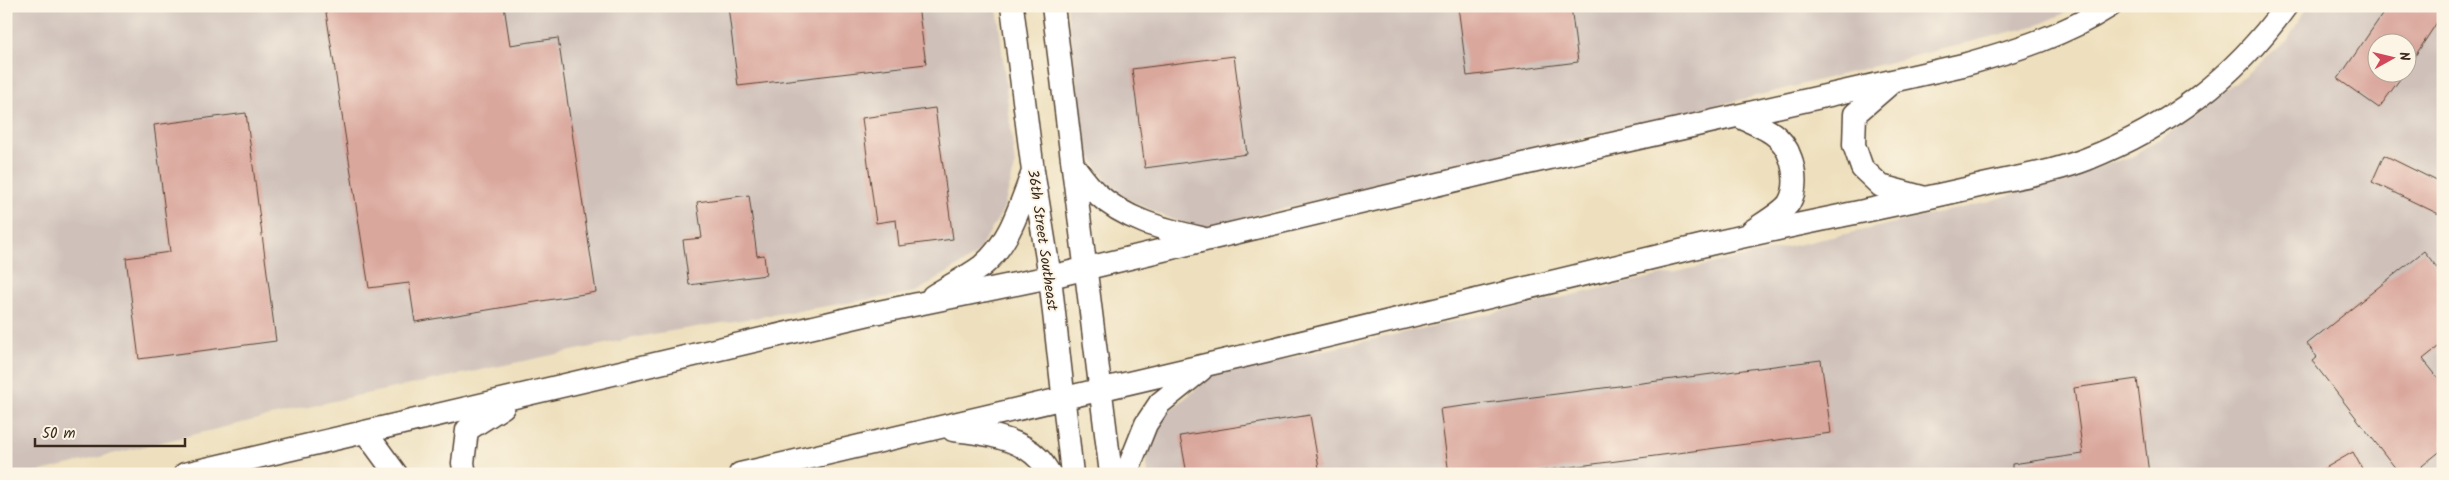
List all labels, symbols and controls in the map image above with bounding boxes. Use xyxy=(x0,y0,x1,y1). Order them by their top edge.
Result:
north arrow xyxy=(2366,32,2416,82)
text: N xyxy=(2392,50,2415,62)
street label: 36th Street Southeast xyxy=(1020,168,1064,313)
scale bar xyxy=(35,415,185,447)
text: 50 m xyxy=(42,422,76,446)

